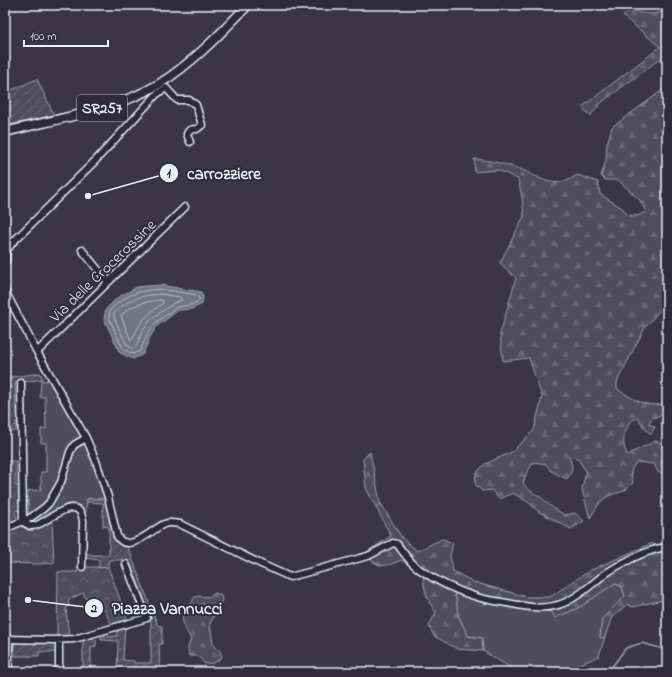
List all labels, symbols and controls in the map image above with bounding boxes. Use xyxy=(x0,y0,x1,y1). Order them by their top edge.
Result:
scale bar xyxy=(24,22,108,48)
text: 100 m xyxy=(30,28,57,46)
road number: SR257 xyxy=(77,95,127,121)
callout: carrozziere xyxy=(159,158,269,187)
text: carrozziere xyxy=(187,162,262,187)
text: 1 xyxy=(167,165,171,183)
street label: Via delle Crocerossine xyxy=(44,213,163,330)
callout: Piazza Vannucci xyxy=(84,593,231,622)
text: Piazza Vannucci xyxy=(112,597,222,622)
text: 2 xyxy=(90,600,97,618)

